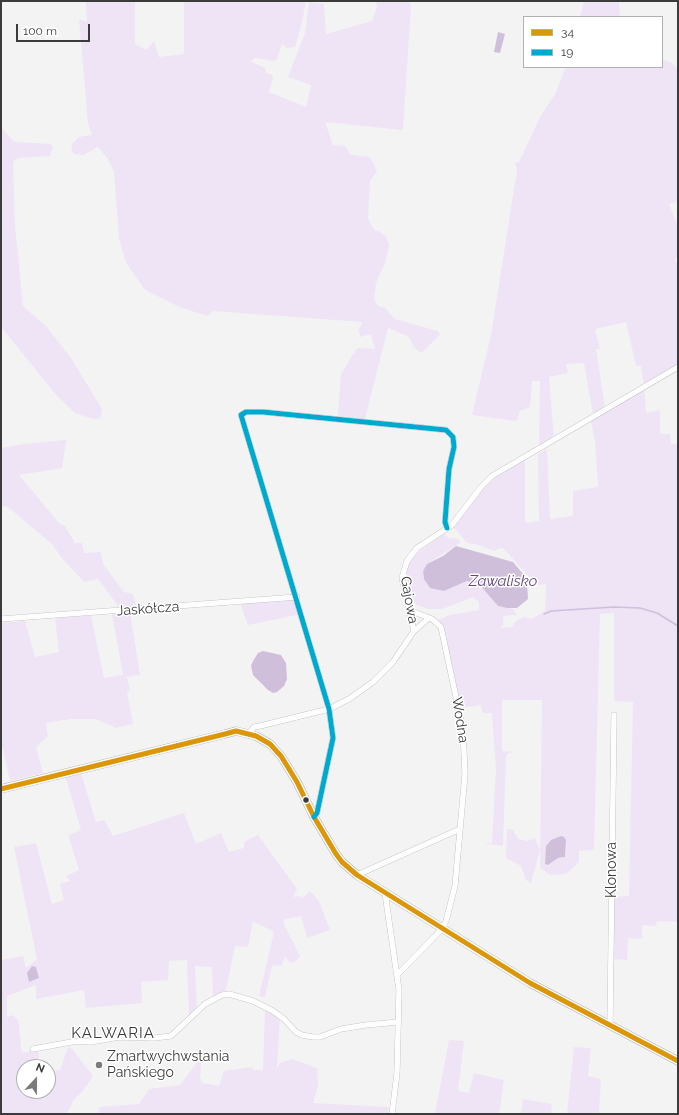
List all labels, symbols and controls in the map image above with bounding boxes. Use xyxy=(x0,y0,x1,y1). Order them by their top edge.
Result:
scale bar xyxy=(18,16,92,42)
legend xyxy=(523,16,663,68)
text: 100 m xyxy=(23,24,57,38)
text: 34 xyxy=(561,25,574,39)
text: 19 xyxy=(561,45,573,59)
water label: Zawalisko xyxy=(469,572,537,590)
street label: Gajowa xyxy=(397,575,421,625)
street label: Jaskółcza xyxy=(116,598,180,620)
street label: Wodna xyxy=(448,696,472,744)
unlabelled marker xyxy=(301,795,311,805)
street label: Klonowa xyxy=(604,842,620,898)
district label: KALWARIA xyxy=(71,1024,155,1042)
place label: Zmartwychwstania Pańskiego xyxy=(107,1049,229,1082)
north arrow xyxy=(16,1059,56,1099)
marker: Zmartwychwstania Pańskiego xyxy=(94,1060,104,1070)
text: N xyxy=(34,1061,47,1076)

